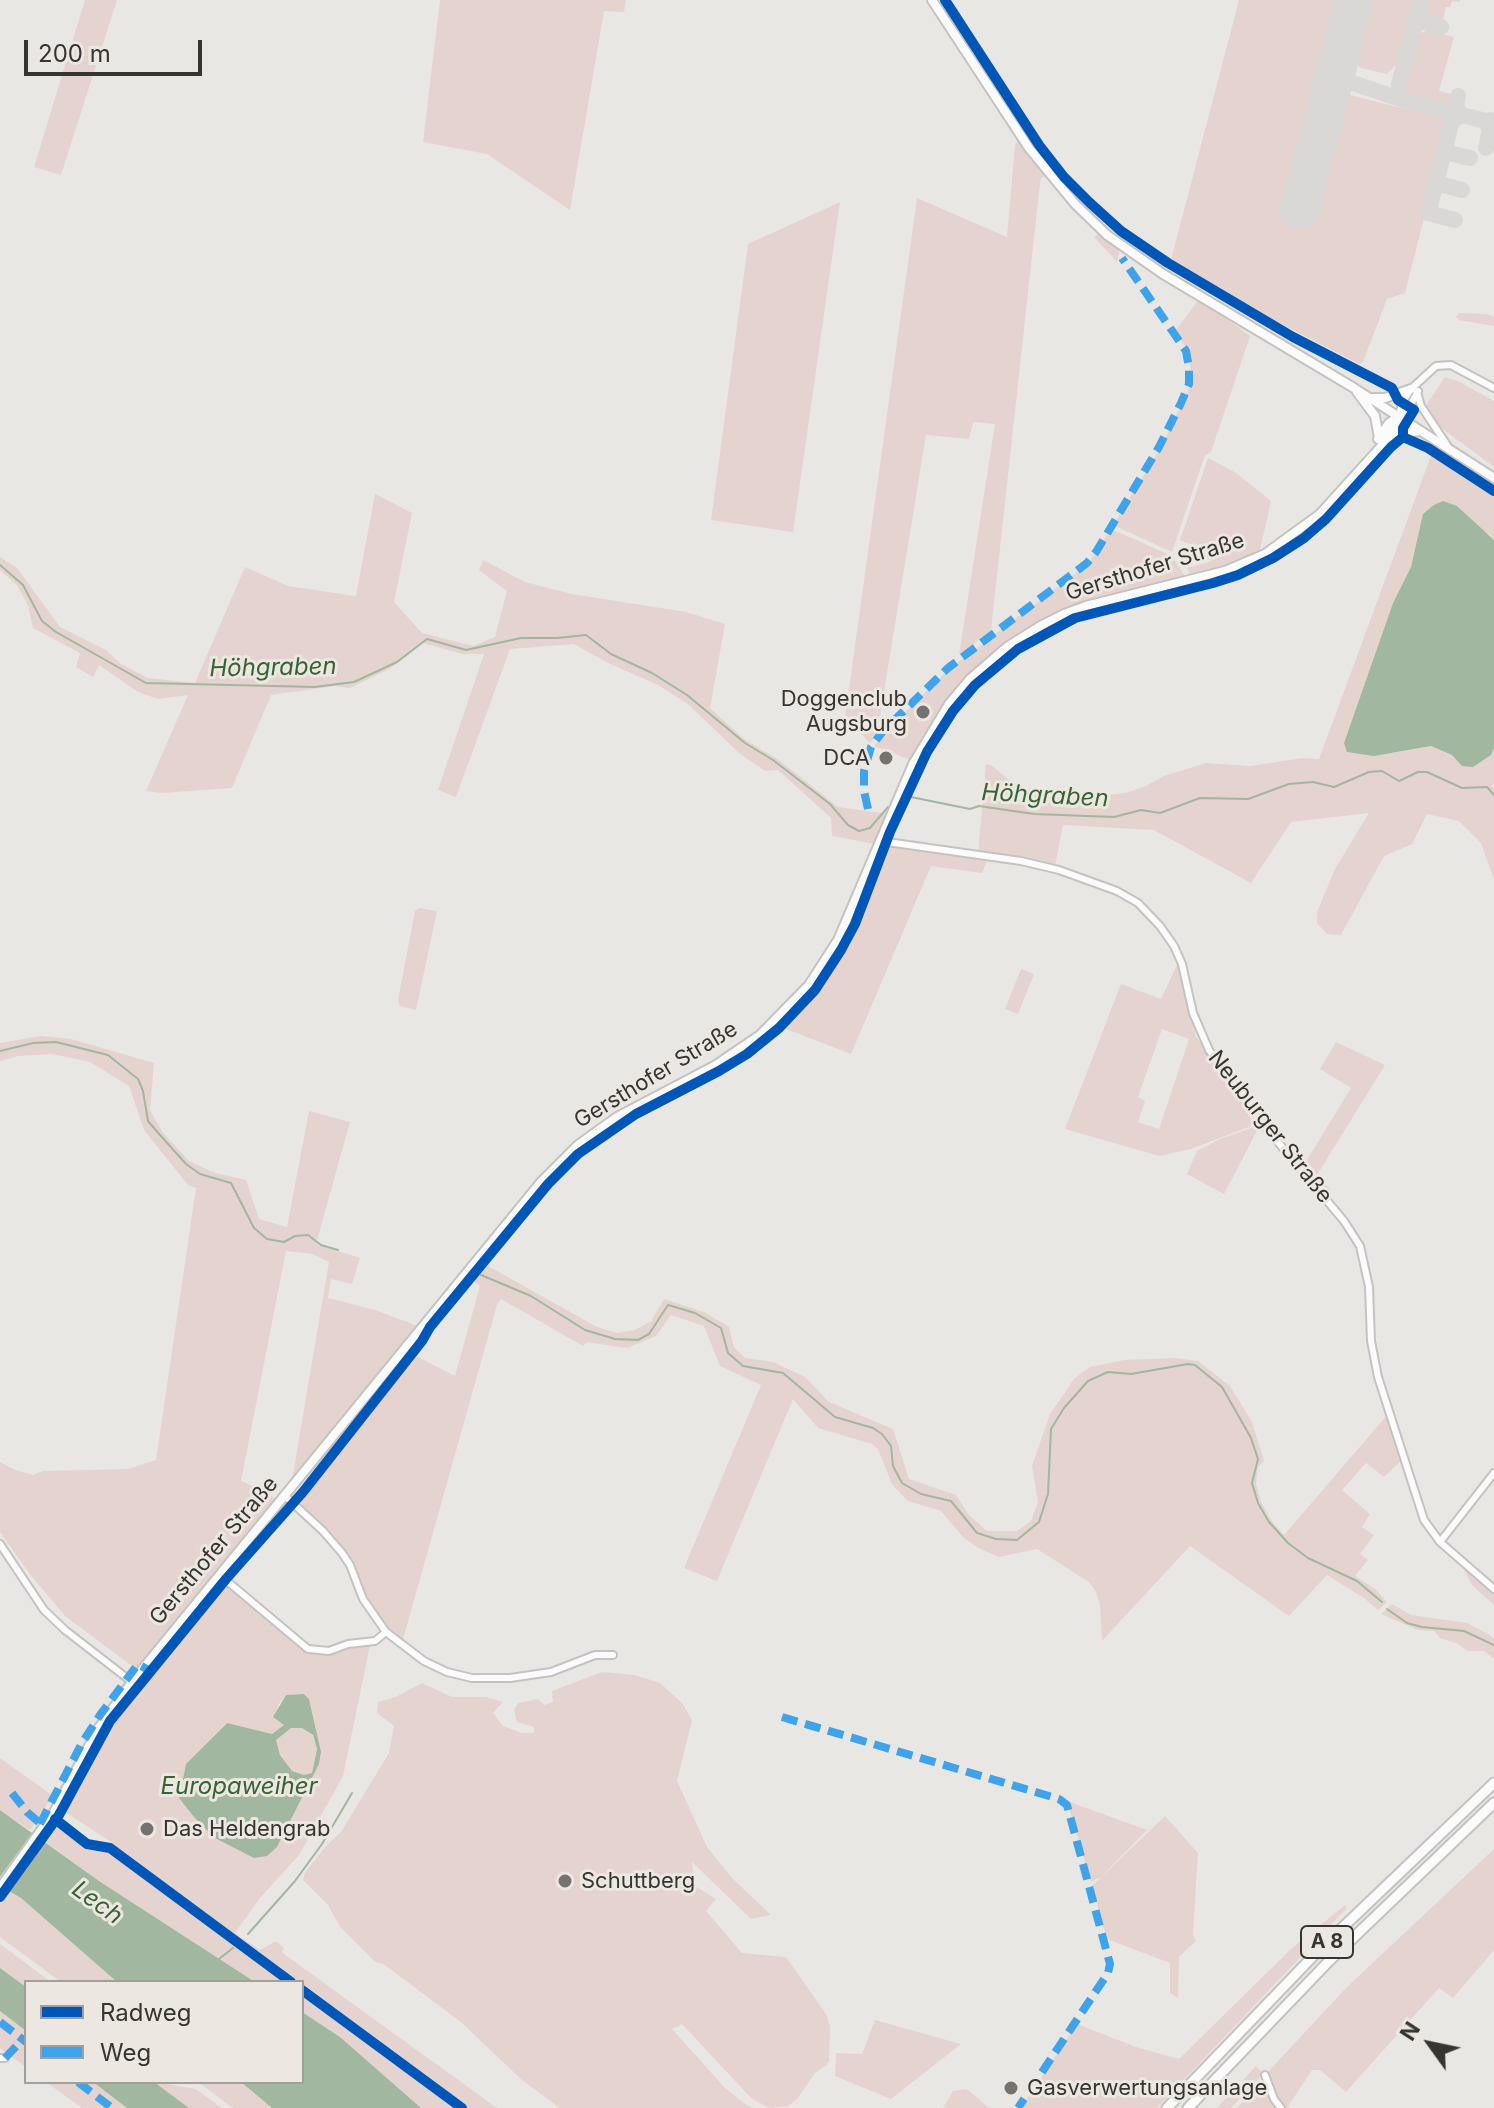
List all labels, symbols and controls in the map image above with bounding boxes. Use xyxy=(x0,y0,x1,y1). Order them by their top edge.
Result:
scale bar xyxy=(28,24,206,74)
text: 200 m xyxy=(38,39,111,68)
street label: Gersthofer Straße xyxy=(1062,527,1248,607)
water label: Höhgraben xyxy=(209,652,337,684)
place label: Doggenclub Augsburg xyxy=(781,686,907,738)
marker: Doggenclub Augsburg xyxy=(914,703,932,721)
place label: DCA xyxy=(823,745,870,771)
marker: DCA xyxy=(877,749,895,767)
water label: Höhgraben xyxy=(981,778,1109,814)
street label: Gersthofer Straße xyxy=(570,1016,742,1134)
street label: Neuburger Straße xyxy=(1202,1046,1338,1208)
street label: Gersthofer Straße xyxy=(144,1471,284,1631)
water label: Europaweiher xyxy=(160,1773,318,1801)
place label: Das Heldengrab xyxy=(163,1816,330,1842)
marker: Das Heldengrab xyxy=(138,1820,156,1838)
place label: Schuttberg xyxy=(581,1868,695,1894)
marker: Schuttberg xyxy=(556,1872,574,1890)
water label: Lech xyxy=(66,1875,128,1931)
road number: A 8 xyxy=(1301,1926,1353,1958)
legend xyxy=(24,1980,304,2084)
text: Radweg xyxy=(100,1998,191,2027)
north arrow xyxy=(1390,2004,1470,2084)
text: N xyxy=(1394,2017,1425,2045)
text: Weg xyxy=(100,2038,151,2067)
place label: Gasverwertungsanlage xyxy=(1027,2075,1267,2101)
marker: Gasverwertungsanlage xyxy=(1002,2079,1020,2097)

